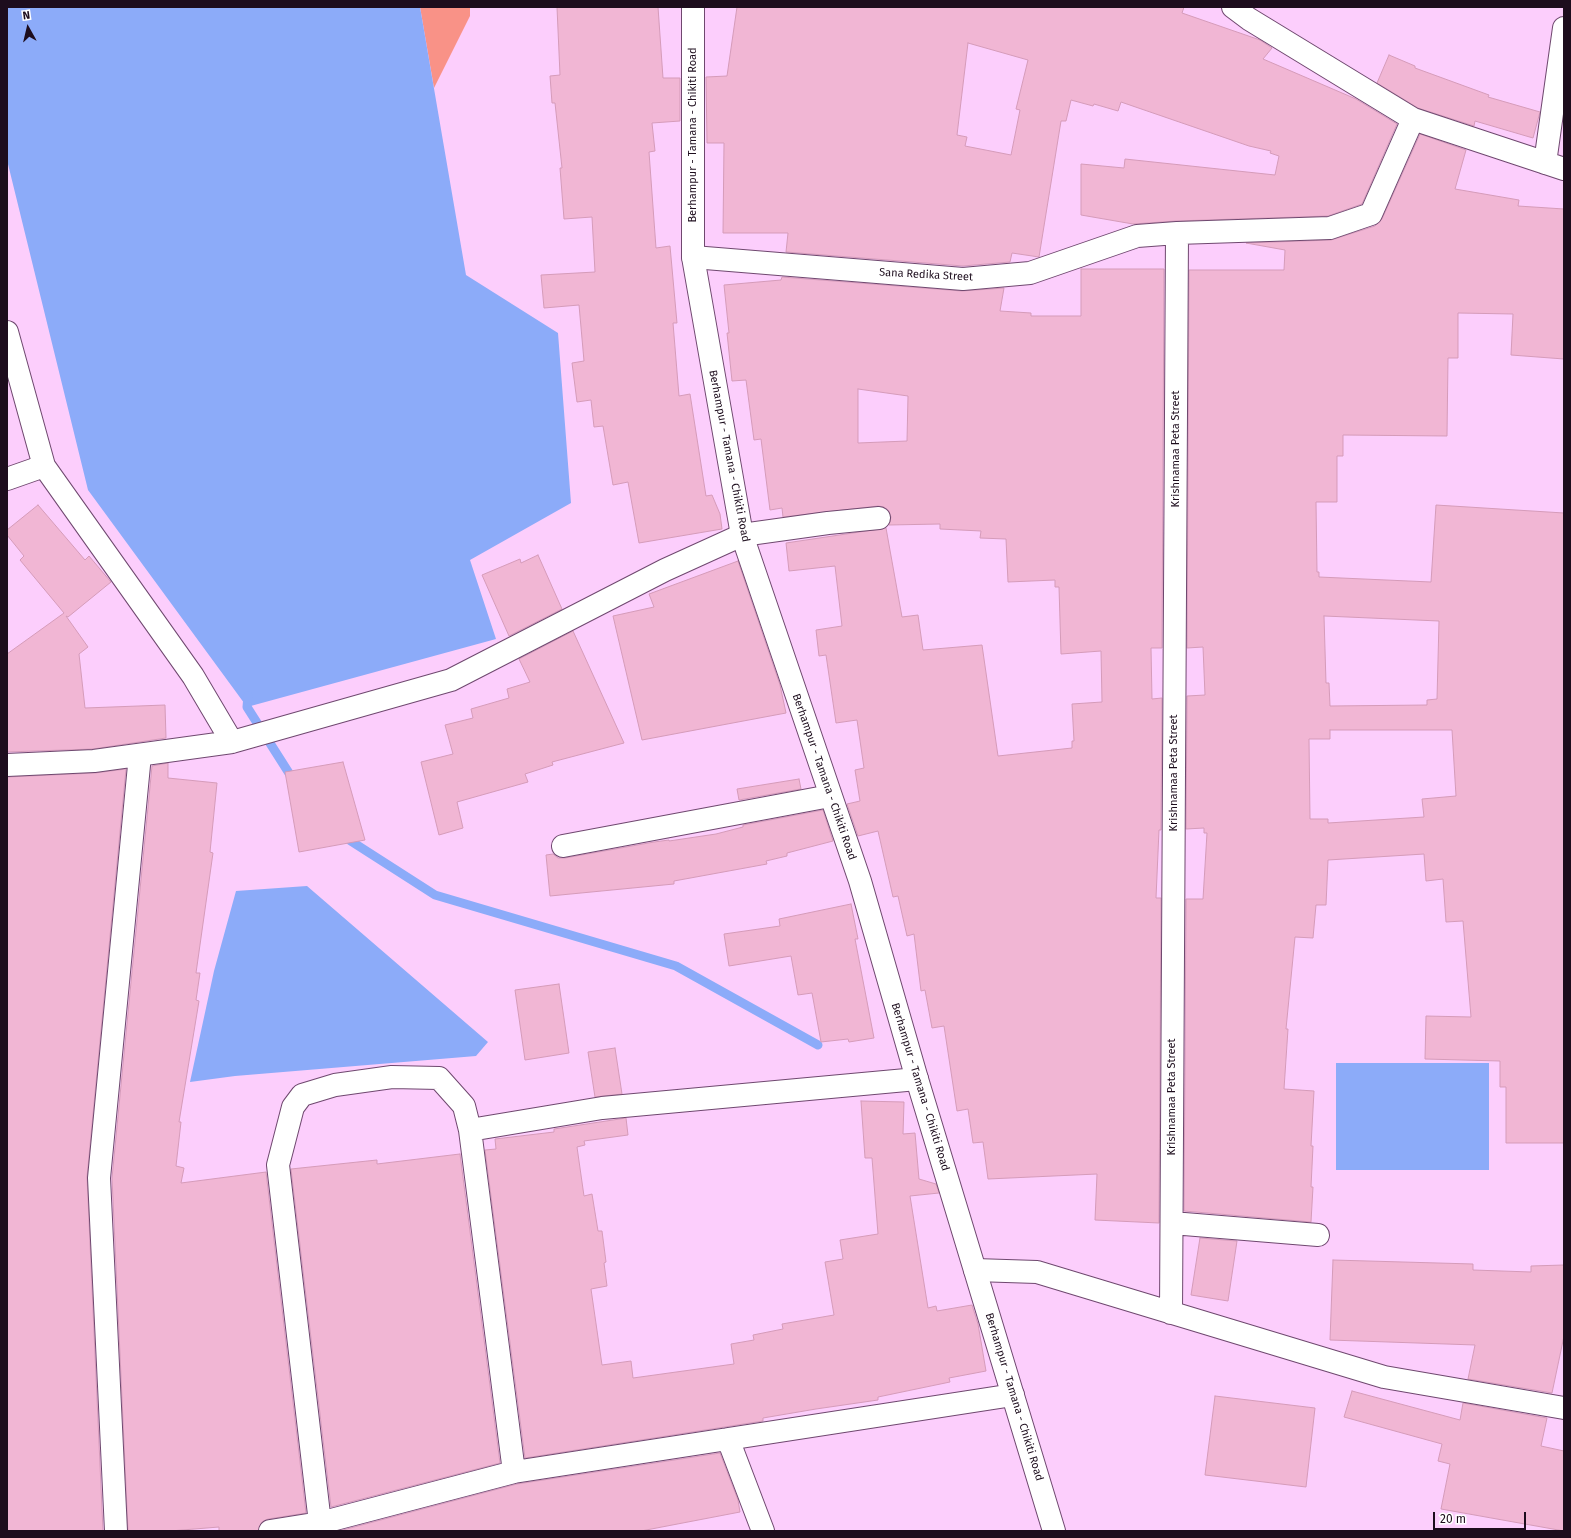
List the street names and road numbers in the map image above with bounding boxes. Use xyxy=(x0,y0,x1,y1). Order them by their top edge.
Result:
street label: Berhampur - Tamana - Chikiti Road xyxy=(686,47,700,223)
street label: Sana Redika Street xyxy=(879,266,973,284)
street label: Berhampur - Tamana - Chikiti Road xyxy=(706,369,752,543)
street label: Krishnamaa Peta Street xyxy=(1169,391,1183,507)
street label: Berhampur - Tamana - Chikiti Road xyxy=(789,692,859,862)
street label: Krishnamaa Peta Street xyxy=(1167,715,1181,831)
street label: Berhampur - Tamana - Chikiti Road xyxy=(888,1001,952,1173)
street label: Krishnamaa Peta Street xyxy=(1165,1039,1179,1155)
street label: Berhampur - Tamana - Chikiti Road xyxy=(982,1311,1046,1483)

